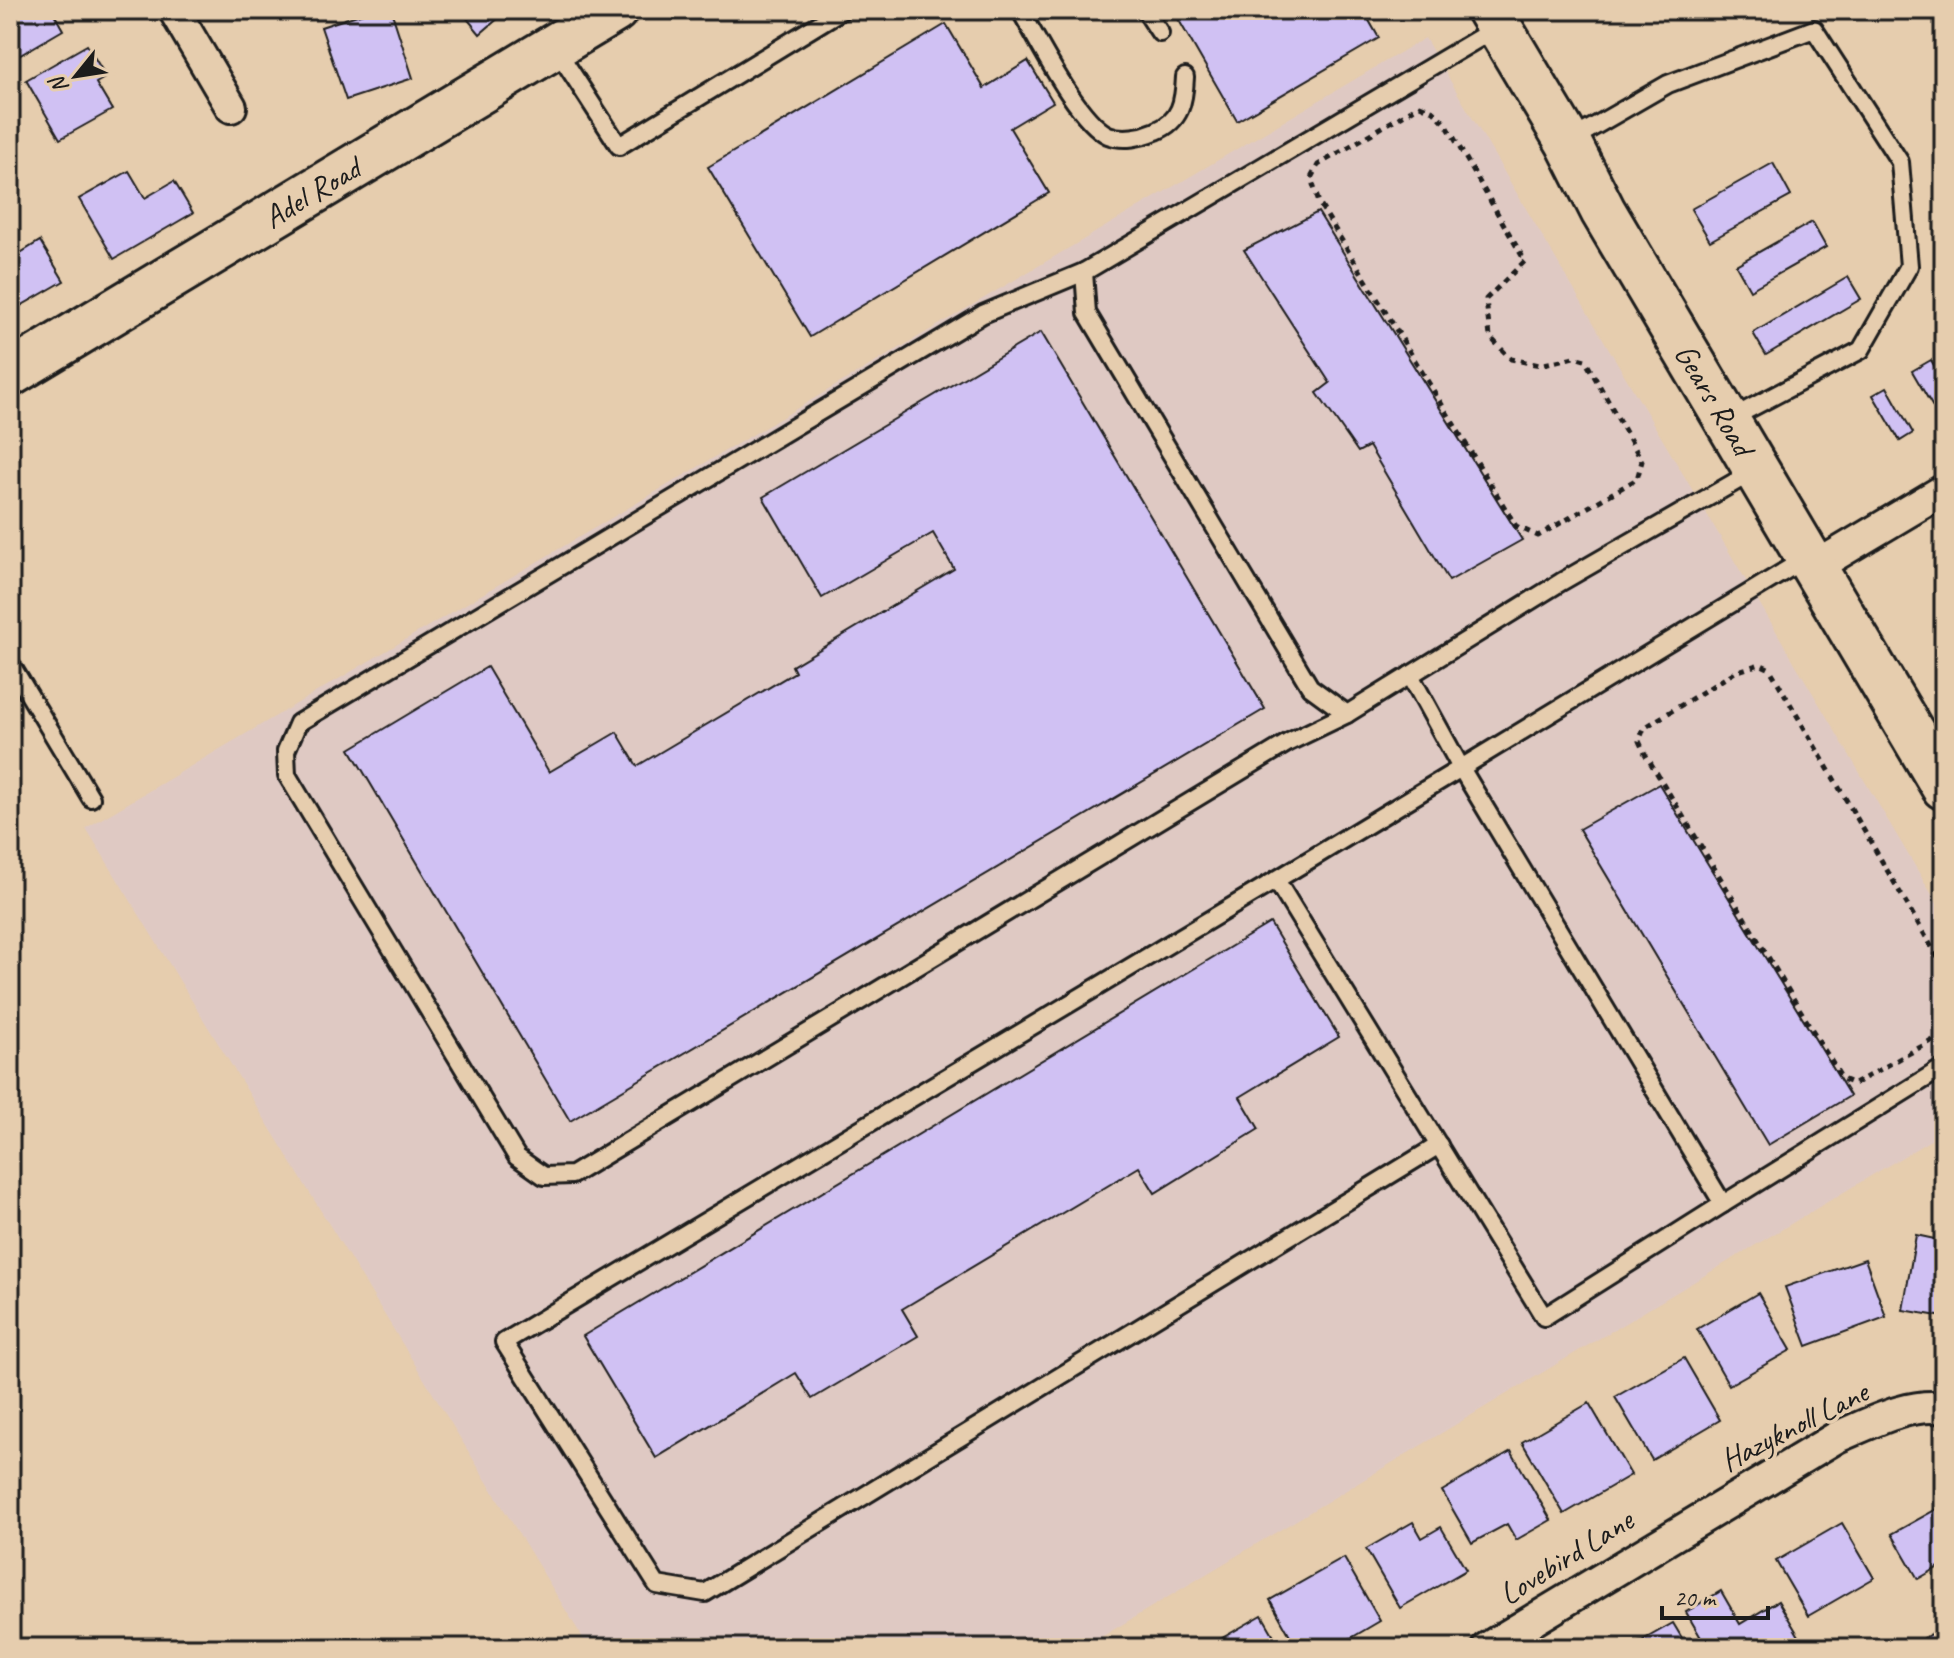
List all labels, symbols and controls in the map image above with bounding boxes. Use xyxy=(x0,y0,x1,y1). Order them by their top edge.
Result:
north arrow xyxy=(36,36,116,116)
text: N xyxy=(42,70,75,98)
street label: Adel Road xyxy=(256,145,371,237)
street label: Gears Road xyxy=(1666,336,1766,466)
street label: Hazyknoll Lane xyxy=(1713,1370,1877,1481)
street label: Lovebird Lane xyxy=(1491,1498,1643,1614)
scale bar xyxy=(1662,1570,1768,1620)
text: 20 m xyxy=(1674,1583,1717,1613)

